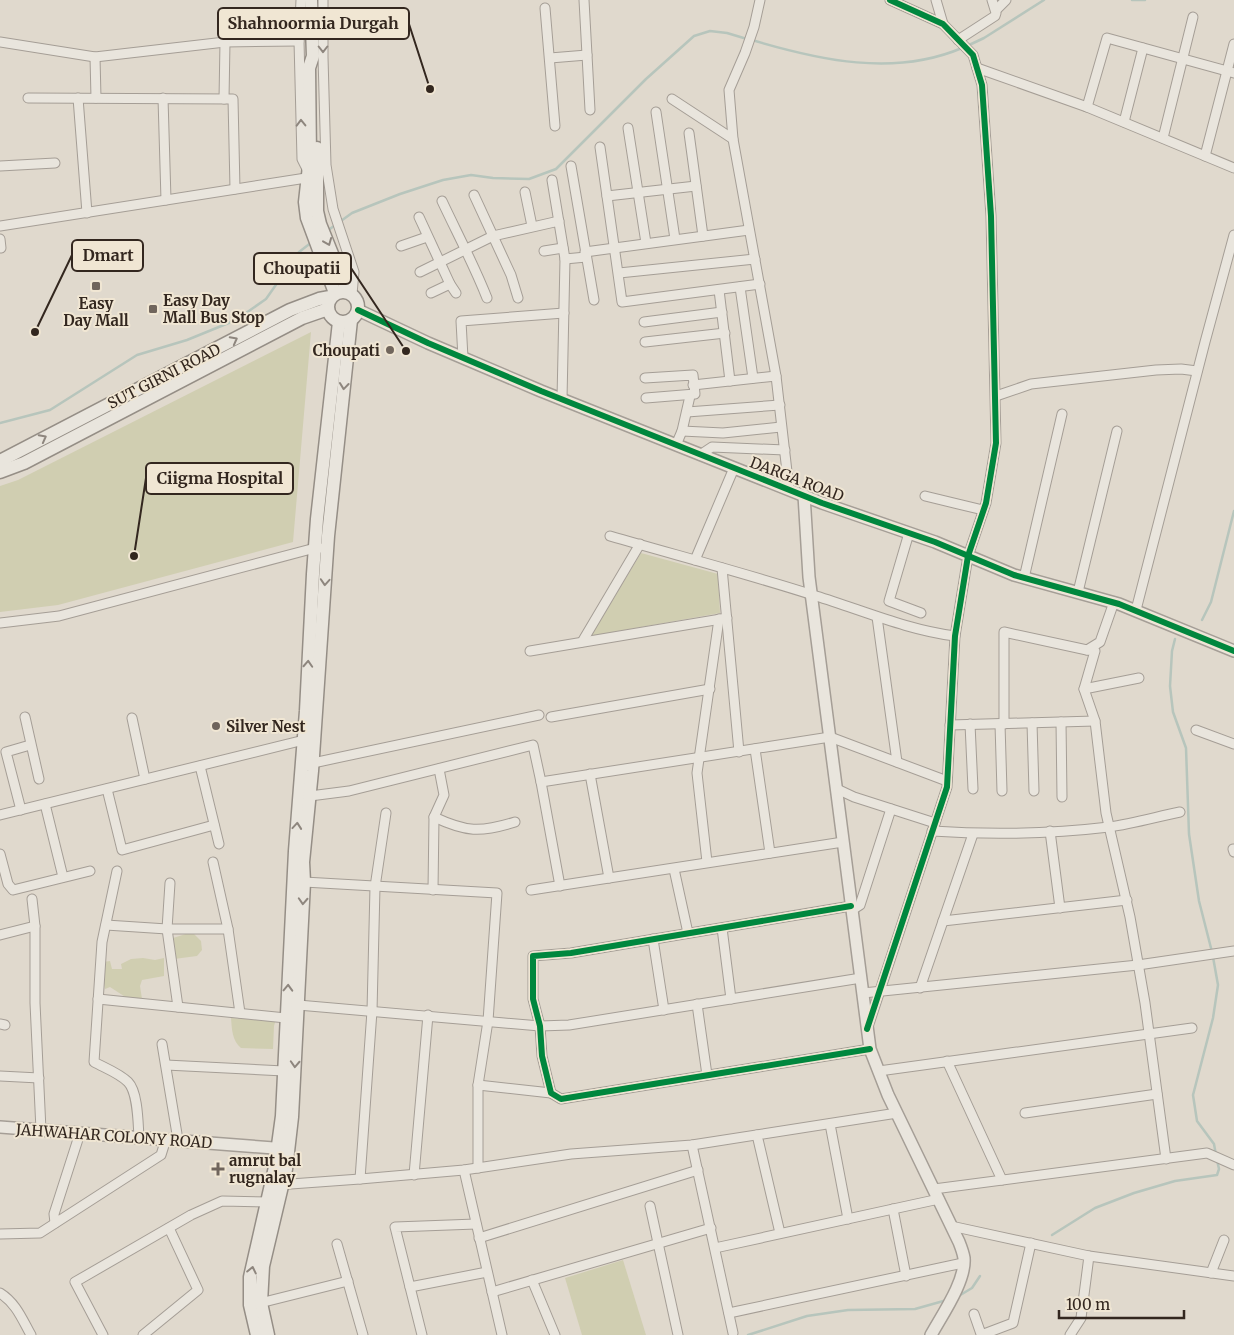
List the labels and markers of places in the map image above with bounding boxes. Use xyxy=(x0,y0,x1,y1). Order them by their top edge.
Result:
callout: Shahnoormia Durgah xyxy=(218,8,409,39)
callout: Dmart xyxy=(72,240,143,271)
callout: Choupatii xyxy=(254,253,351,284)
marker: Easy Day Mall xyxy=(90,280,102,292)
place label: Easy Day Mall Bus Stop xyxy=(163,291,265,327)
place label: Easy Day Mall xyxy=(63,294,129,330)
marker: Easy Day Mall Bus Stop xyxy=(147,303,159,315)
place label: Choupati xyxy=(313,341,380,360)
marker: Choupati xyxy=(384,344,396,356)
callout: Ciigma Hospital xyxy=(146,463,293,494)
place label: Silver Nest xyxy=(226,717,305,736)
marker: Silver Nest xyxy=(210,720,222,732)
place label: amrut bal rugnalay xyxy=(229,1151,301,1187)
marker: amrut bal rugnalay xyxy=(211,1162,225,1176)

